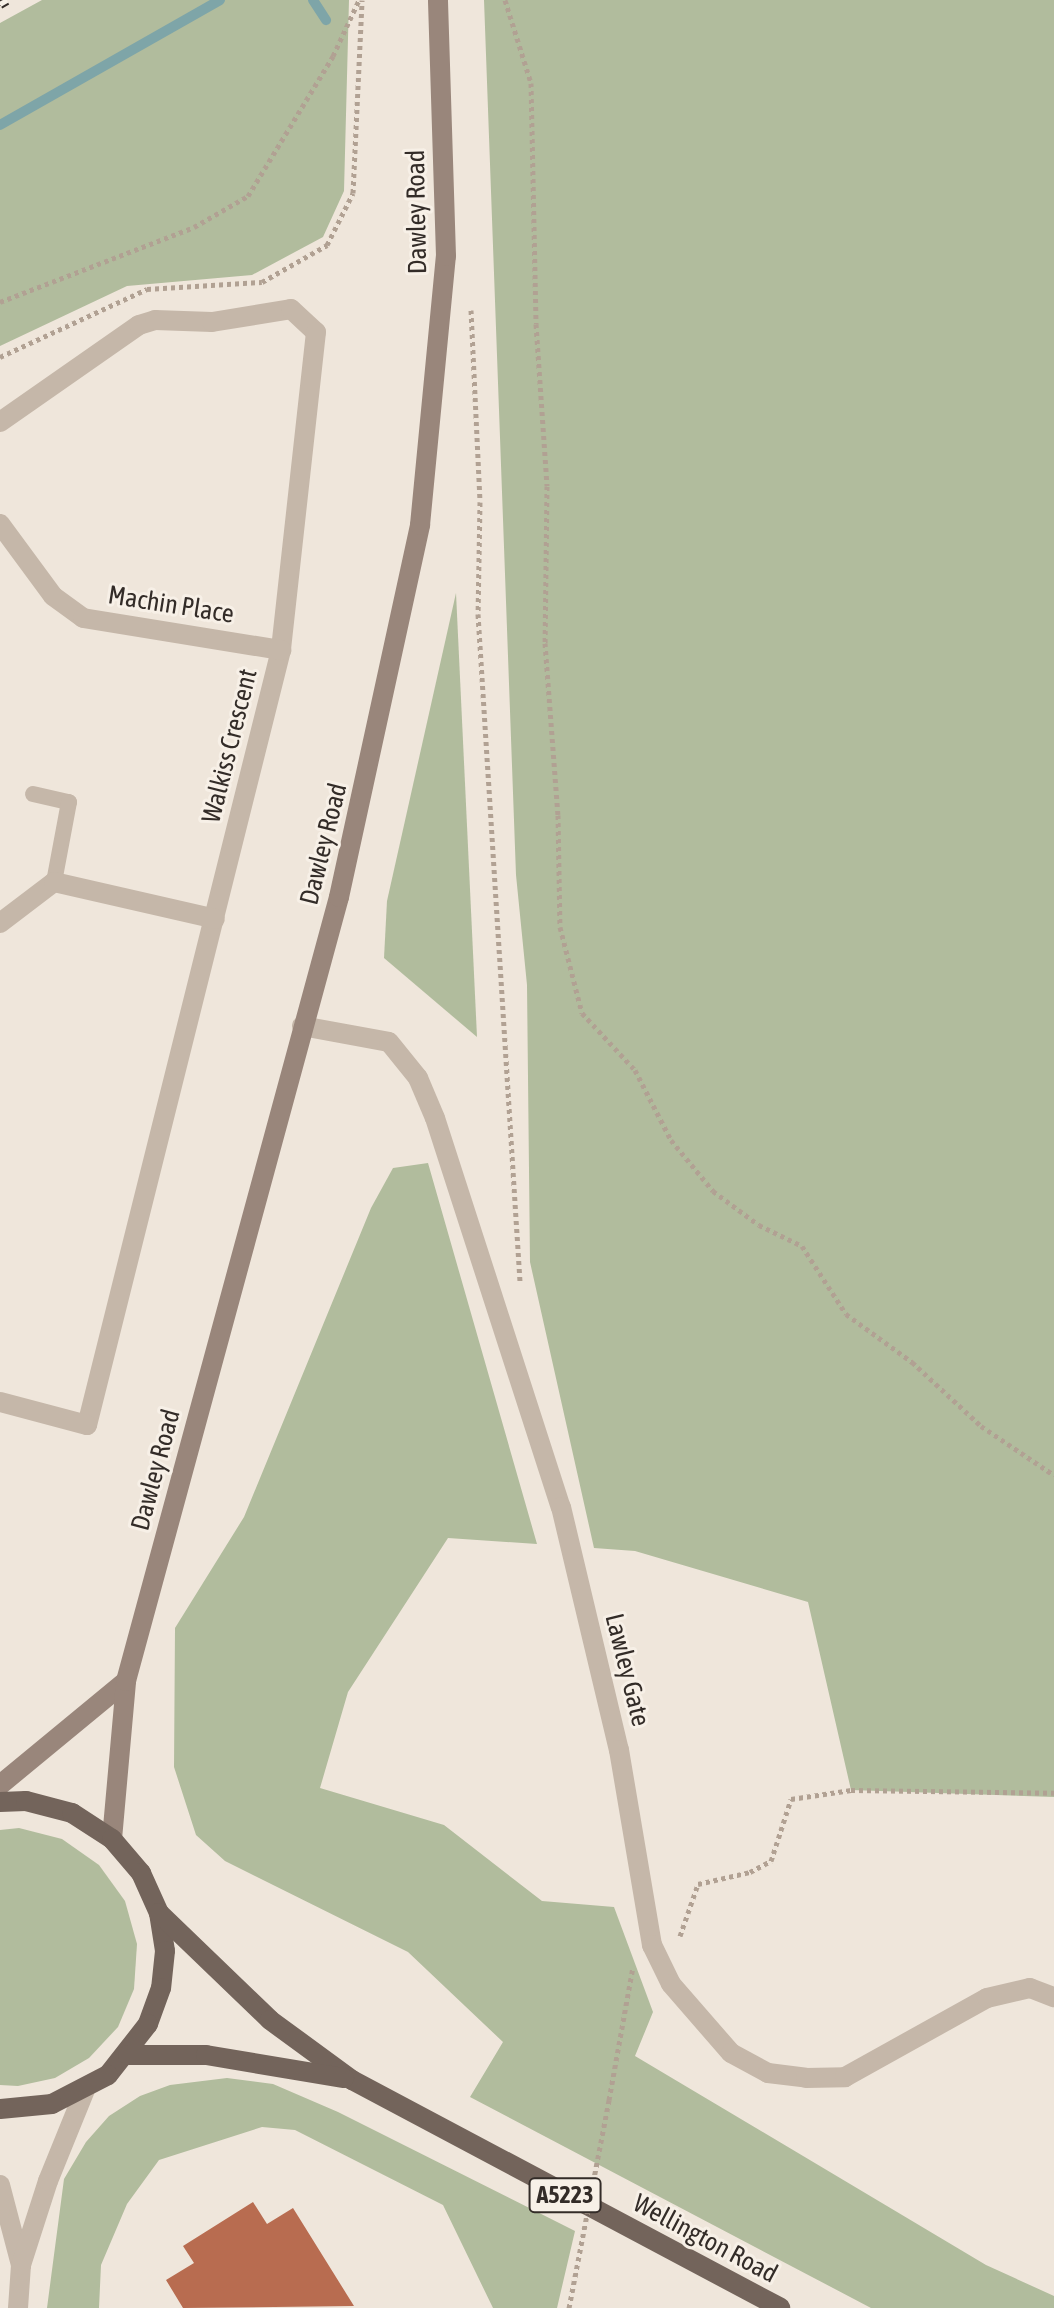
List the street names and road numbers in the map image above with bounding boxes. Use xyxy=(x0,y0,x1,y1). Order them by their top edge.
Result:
street label: Dawley Road xyxy=(400,150,434,274)
street label: Machin Place xyxy=(106,580,236,630)
street label: Walkiss Crescent xyxy=(196,666,264,826)
street label: Dawley Road xyxy=(294,780,354,908)
street label: Dawley Road xyxy=(125,1406,187,1534)
street label: Lawley Gate xyxy=(598,1610,656,1730)
road number: A5223 xyxy=(527,2175,603,2215)
street label: Wellington Road xyxy=(628,2188,782,2290)

